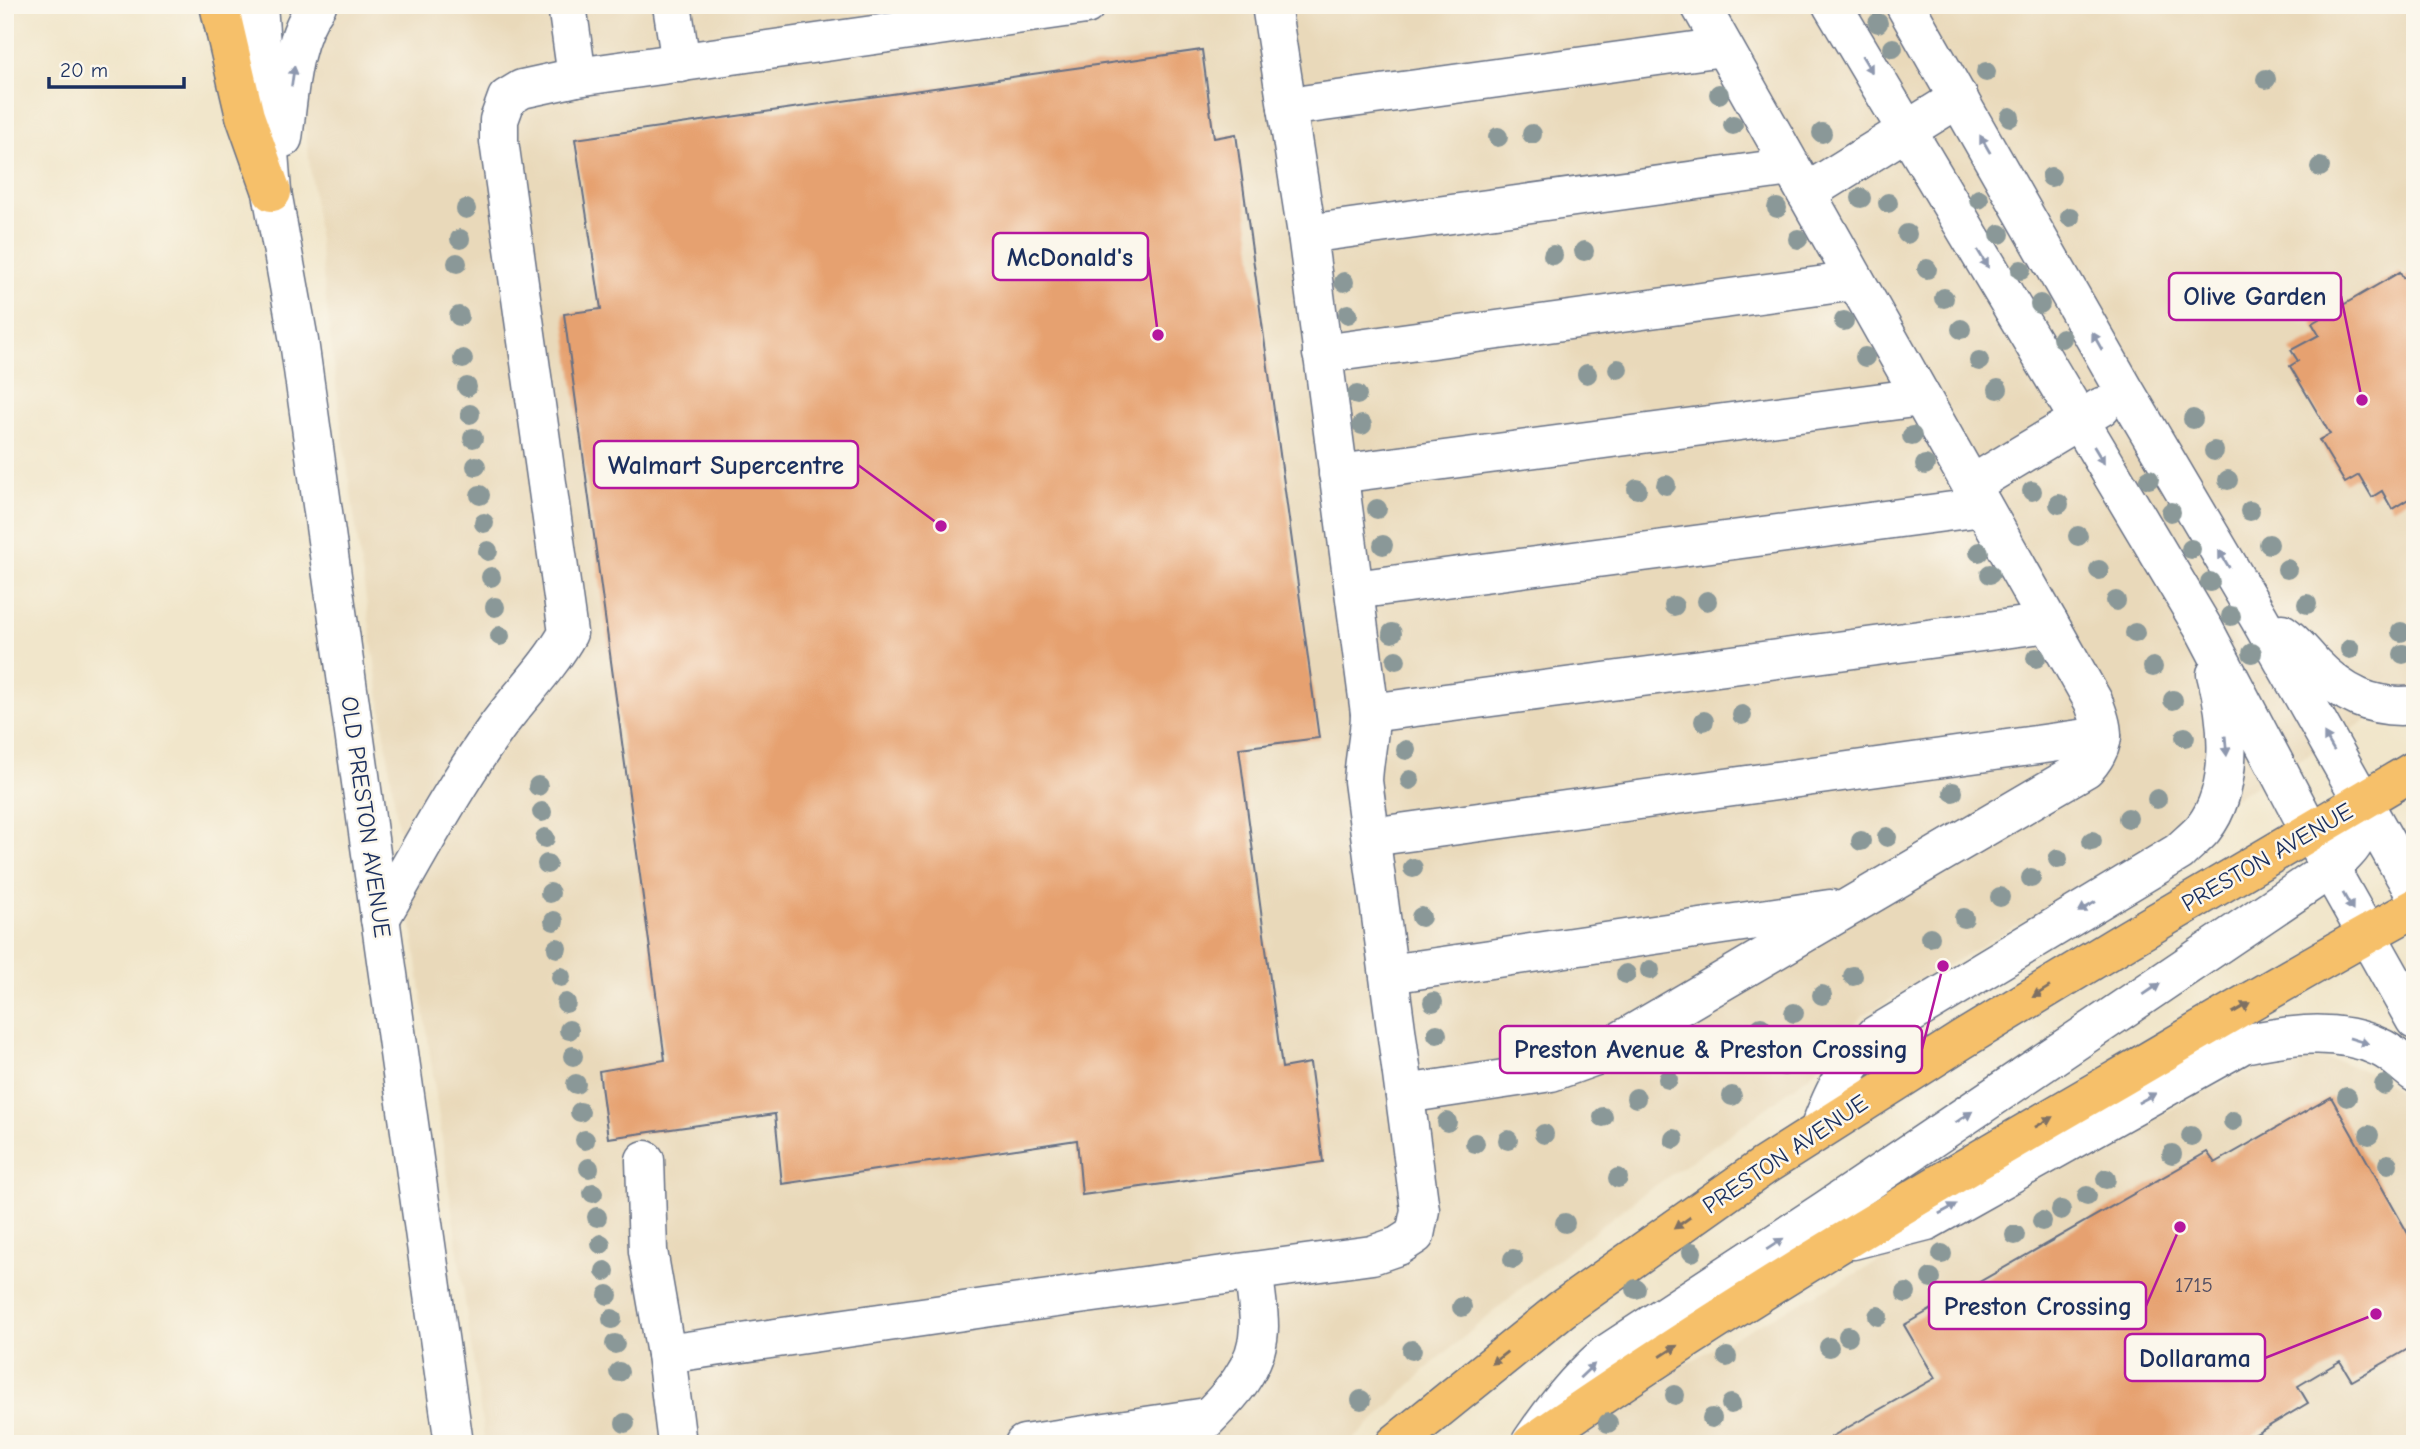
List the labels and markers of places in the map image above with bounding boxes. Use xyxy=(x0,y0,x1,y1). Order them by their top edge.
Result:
callout: McDonald's xyxy=(993,233,1148,280)
callout: Olive Garden xyxy=(2169,273,2341,320)
callout: Walmart Supercentre xyxy=(594,441,858,488)
callout: Preston Avenue & Preston Crossing xyxy=(1500,1026,1922,1073)
callout: Preston Crossing xyxy=(1929,1282,2146,1329)
callout: Dollarama xyxy=(2125,1334,2265,1381)

